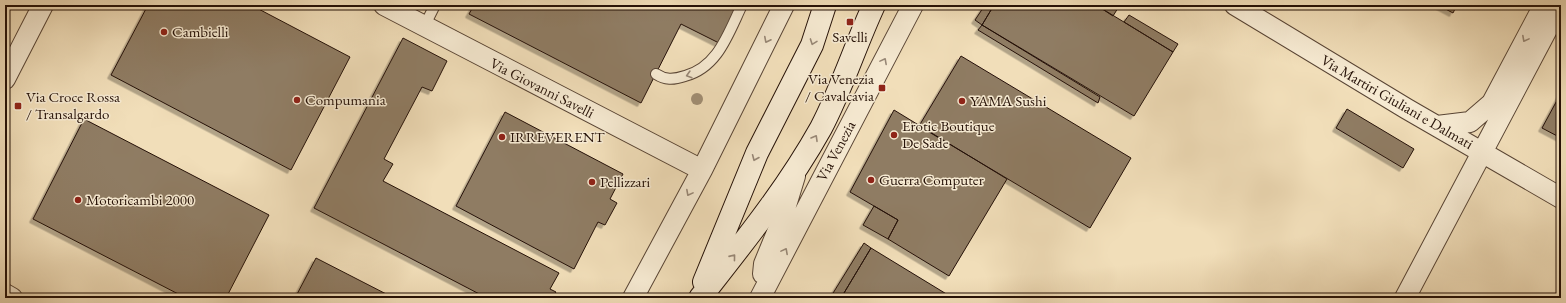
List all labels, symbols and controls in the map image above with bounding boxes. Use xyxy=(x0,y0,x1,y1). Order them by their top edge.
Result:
marker: Savelli xyxy=(845,17,855,27)
place label: Cambielli xyxy=(172,22,229,41)
marker: Cambielli xyxy=(159,27,169,37)
place label: Savelli xyxy=(832,27,868,46)
one-way arrow xyxy=(1523,35,1530,43)
one-way arrow xyxy=(764,36,772,43)
one-way arrow xyxy=(809,38,818,45)
street label: Via Martiri Giuliani e Dalmati xyxy=(1318,50,1477,153)
street label: Via Giovanni Savelli xyxy=(487,53,598,122)
one-way arrow xyxy=(879,58,886,65)
place label: Via Venezia / Cavalcavia xyxy=(805,69,874,105)
one-way arrow xyxy=(686,70,693,79)
marker: Via Venezia / Cavalcavia xyxy=(877,83,887,93)
place label: Via Croce Rossa / Transalgardo xyxy=(26,87,120,123)
place label: Compumania xyxy=(305,90,386,109)
place label: YAMA Sushi xyxy=(970,91,1047,110)
marker: Compumania xyxy=(292,95,302,105)
marker: YAMA Sushi xyxy=(957,96,967,106)
marker: Via Croce Rossa / Transalgardo xyxy=(13,101,23,111)
place label: Erotic Boutique De Sade xyxy=(902,116,995,152)
street label: Via Venezia xyxy=(812,117,859,184)
place label: IRREVERENT xyxy=(510,127,606,146)
marker: Erotic Boutique De Sade xyxy=(889,130,899,140)
marker: IRREVERENT xyxy=(497,132,507,142)
one-way arrow xyxy=(810,135,817,142)
one-way arrow xyxy=(752,154,760,162)
place label: Guerra Computer xyxy=(879,170,984,189)
place label: Pellizzari xyxy=(600,172,651,191)
marker: Guerra Computer xyxy=(866,175,876,185)
marker: Pellizzari xyxy=(587,177,597,187)
one-way arrow xyxy=(686,189,694,196)
place label: Motoricambi 2000 xyxy=(86,190,194,209)
marker: Motoricambi 2000 xyxy=(73,195,83,205)
one-way arrow xyxy=(780,248,787,255)
one-way arrow xyxy=(728,254,735,261)

